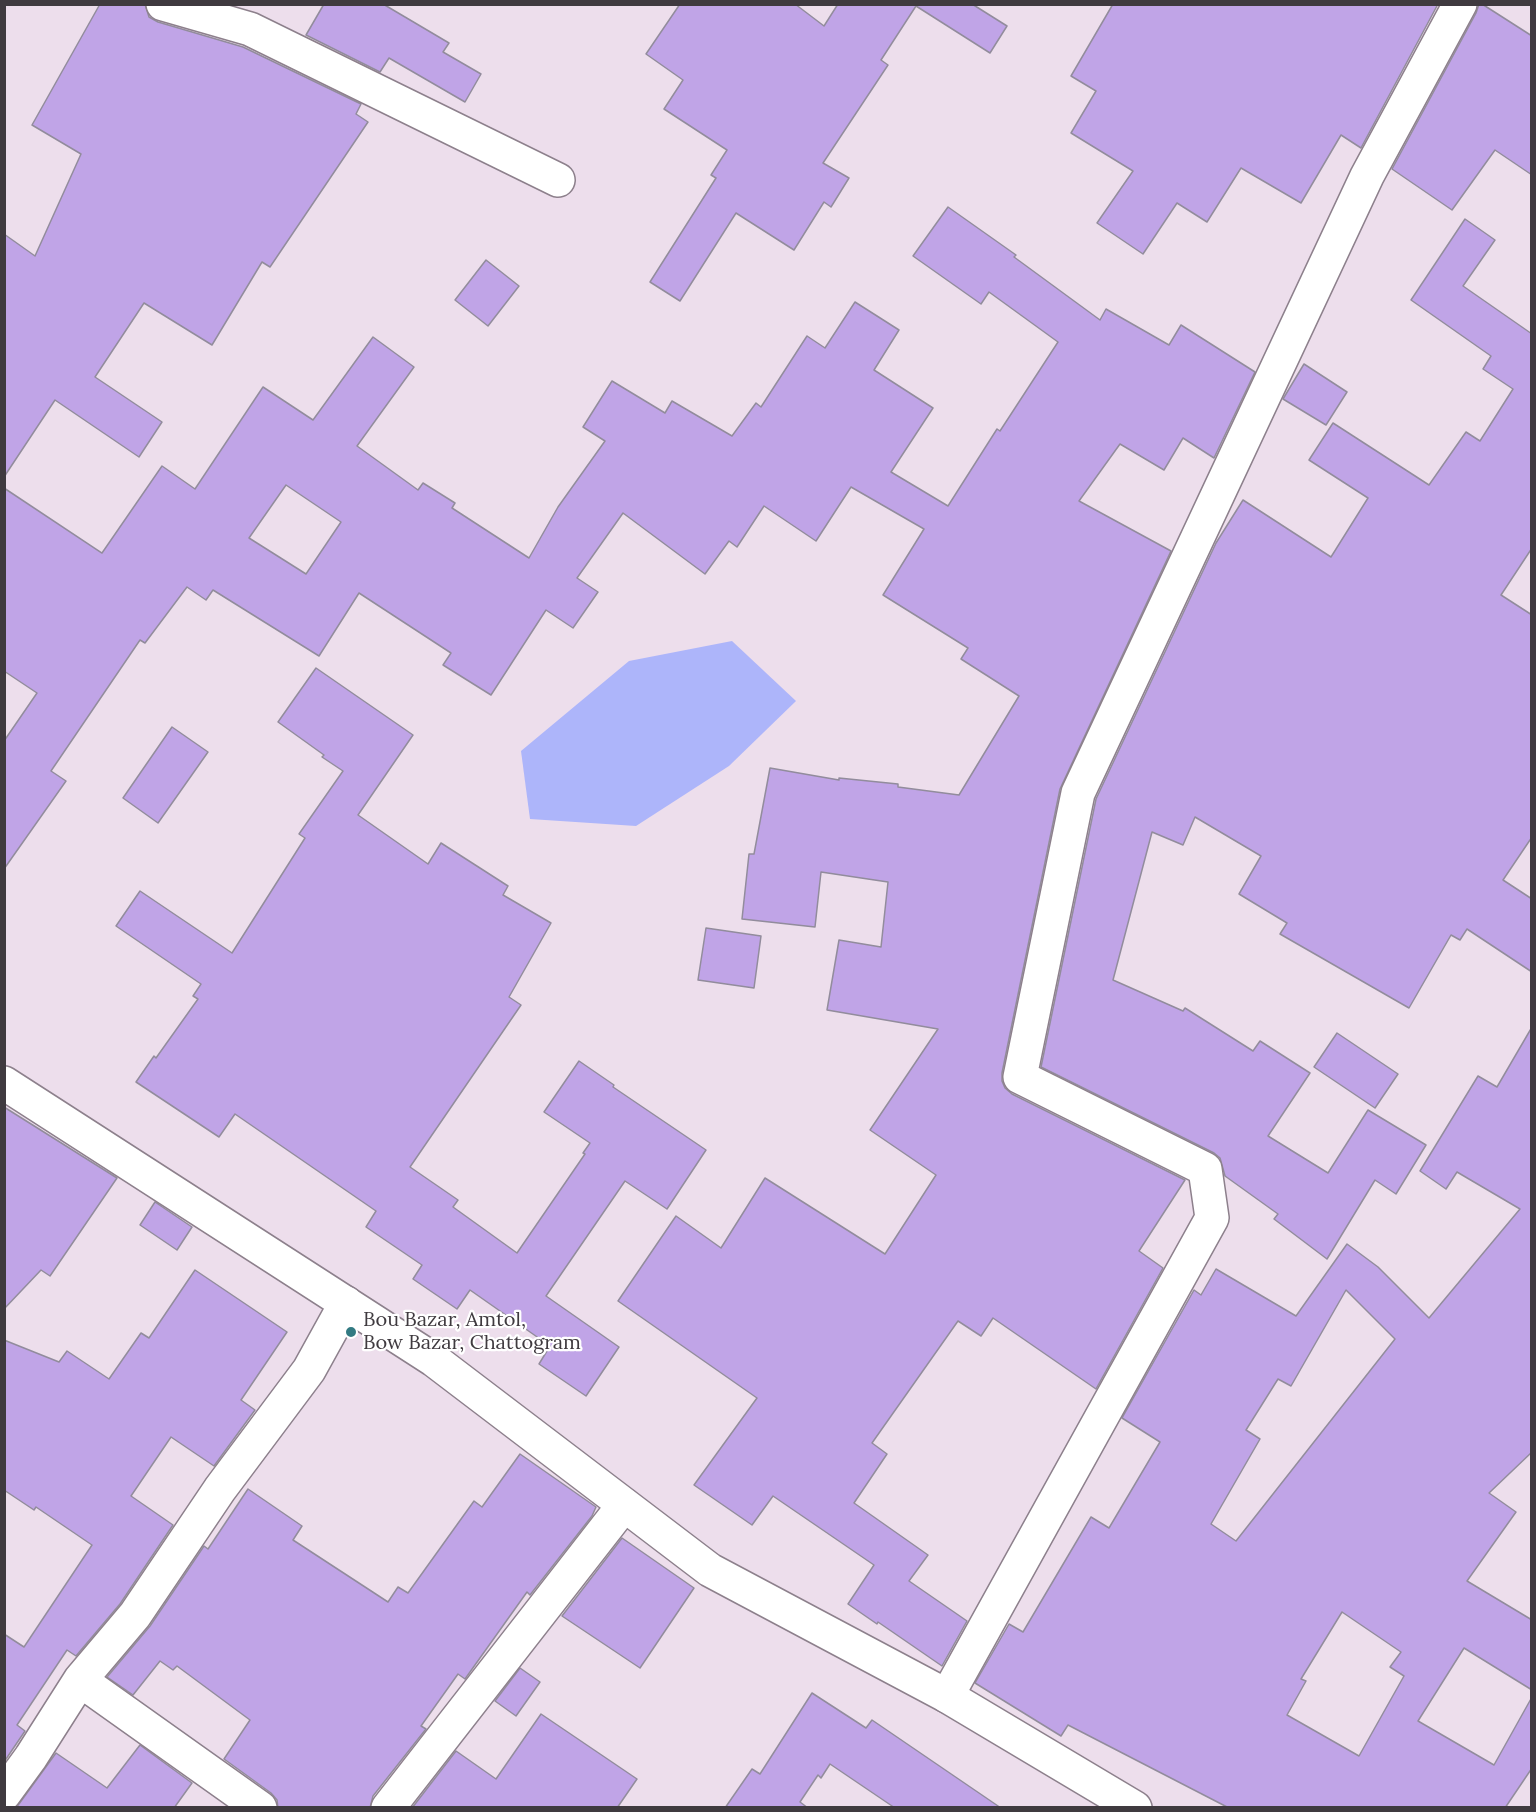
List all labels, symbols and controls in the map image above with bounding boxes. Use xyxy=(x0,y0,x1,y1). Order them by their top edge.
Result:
place label: Bou Bazar, Amtol, Bow Bazar, Chattogram xyxy=(363,1308,581,1355)
marker: Bou Bazar, Amtol, Bow Bazar, Chattogram xyxy=(344,1325,358,1339)

